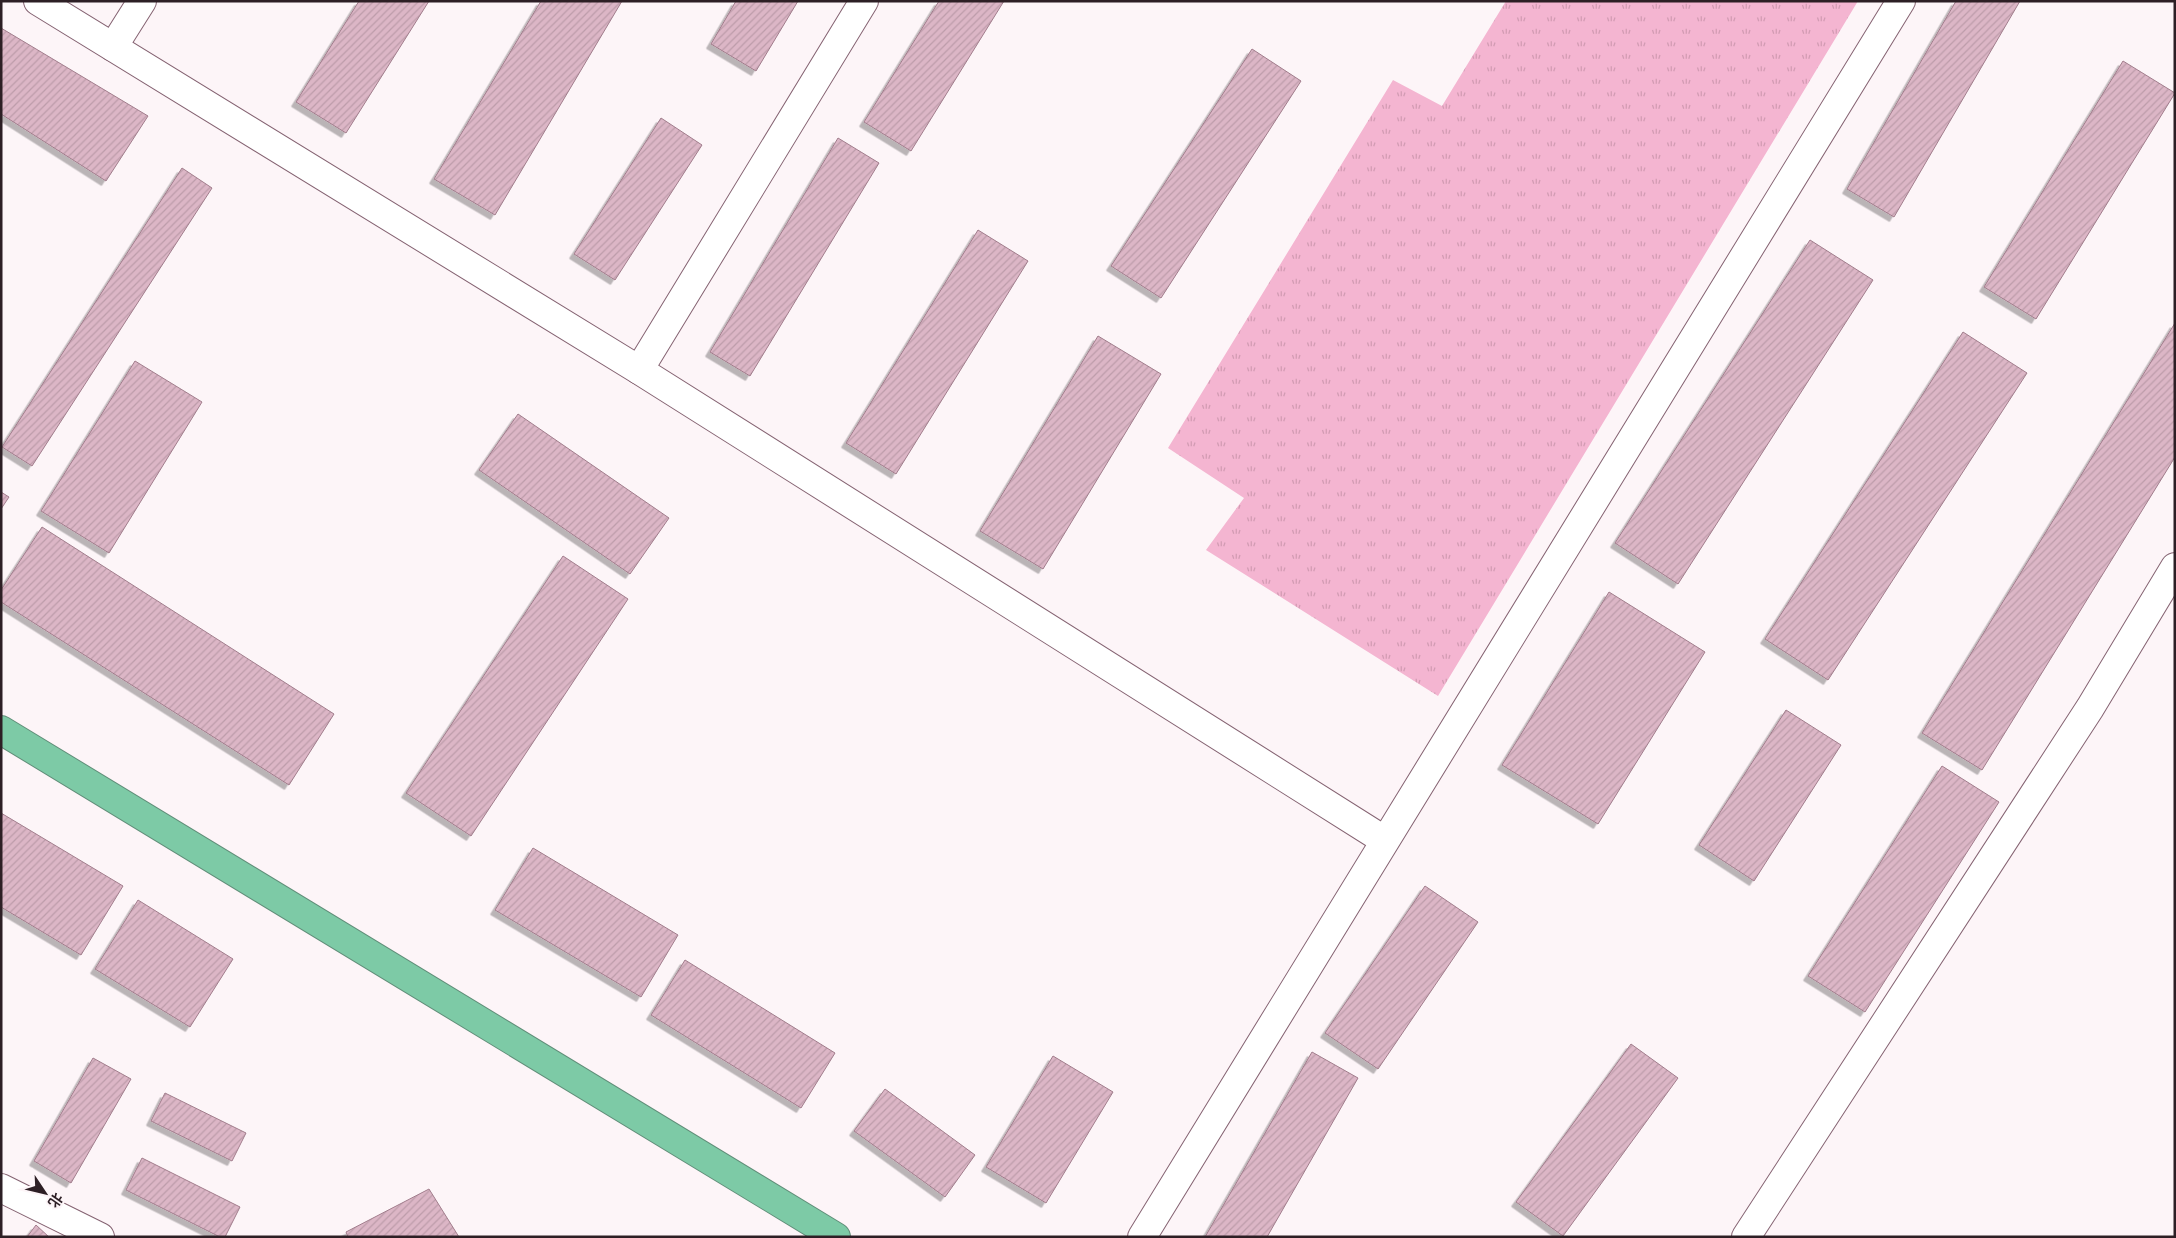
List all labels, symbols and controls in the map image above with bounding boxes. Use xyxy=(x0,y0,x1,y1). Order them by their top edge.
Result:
north arrow xyxy=(20,1168,70,1218)
text: 北 xyxy=(44,1190,66,1211)

